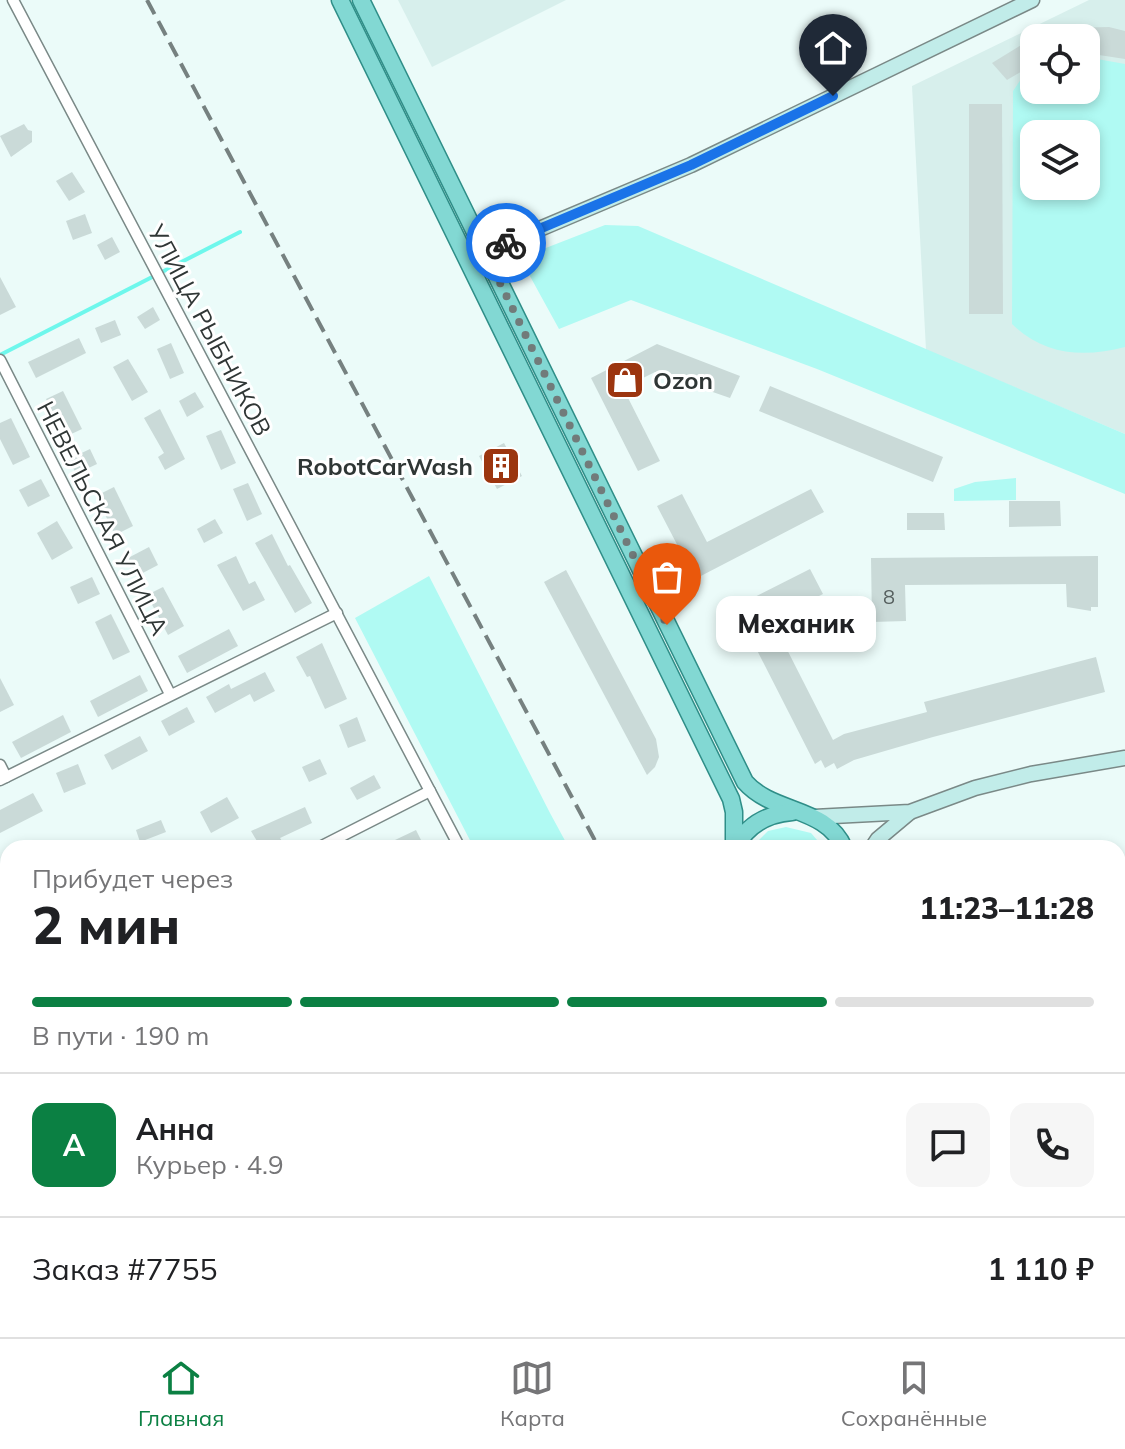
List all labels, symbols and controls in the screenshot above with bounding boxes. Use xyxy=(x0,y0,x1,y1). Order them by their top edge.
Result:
pin xyxy=(799,14.0,867,96)
map controls xyxy=(1020,24,1100,200)
button: locate xyxy=(1020,24,1100,104)
icon: home xyxy=(811,26,855,70)
button: layers xyxy=(1020,120,1100,200)
courier xyxy=(466,203,546,283)
street label: УЛИЦА РЫБНИКОВ xyxy=(141,218,278,441)
icon: bike xyxy=(484,221,528,265)
shop icon: Ozon xyxy=(604,359,646,401)
place label: Ozon xyxy=(653,365,713,395)
street label: НЕВЕЛЬСКАЯ УЛИЦА xyxy=(31,396,175,640)
building icon: RobotCarWash xyxy=(480,445,522,487)
place label: RobotCarWash xyxy=(297,451,473,481)
pin xyxy=(633,543,701,625)
icon: bag xyxy=(645,555,689,599)
house number: 8 xyxy=(883,584,895,609)
callout: Механик xyxy=(715,597,875,653)
text: Механик xyxy=(738,607,854,640)
text: Прибудет через xyxy=(32,862,233,895)
text: 11:23–11:28 xyxy=(919,889,1094,927)
text: 2 мин xyxy=(32,892,180,957)
text: В пути · 190 m xyxy=(32,1019,209,1052)
button: chat xyxy=(906,1103,990,1187)
button: phone xyxy=(1010,1103,1094,1187)
text: Анна xyxy=(136,1110,215,1148)
text: А xyxy=(63,1126,85,1164)
text: Курьер · 4.9 xyxy=(136,1148,284,1181)
text: Заказ #7755 xyxy=(32,1250,217,1288)
text: 1 110 ₽ xyxy=(988,1250,1094,1288)
tab: Главная xyxy=(138,1356,224,1432)
tab: Карта xyxy=(500,1356,565,1432)
tab: Сохранённые xyxy=(841,1356,987,1432)

